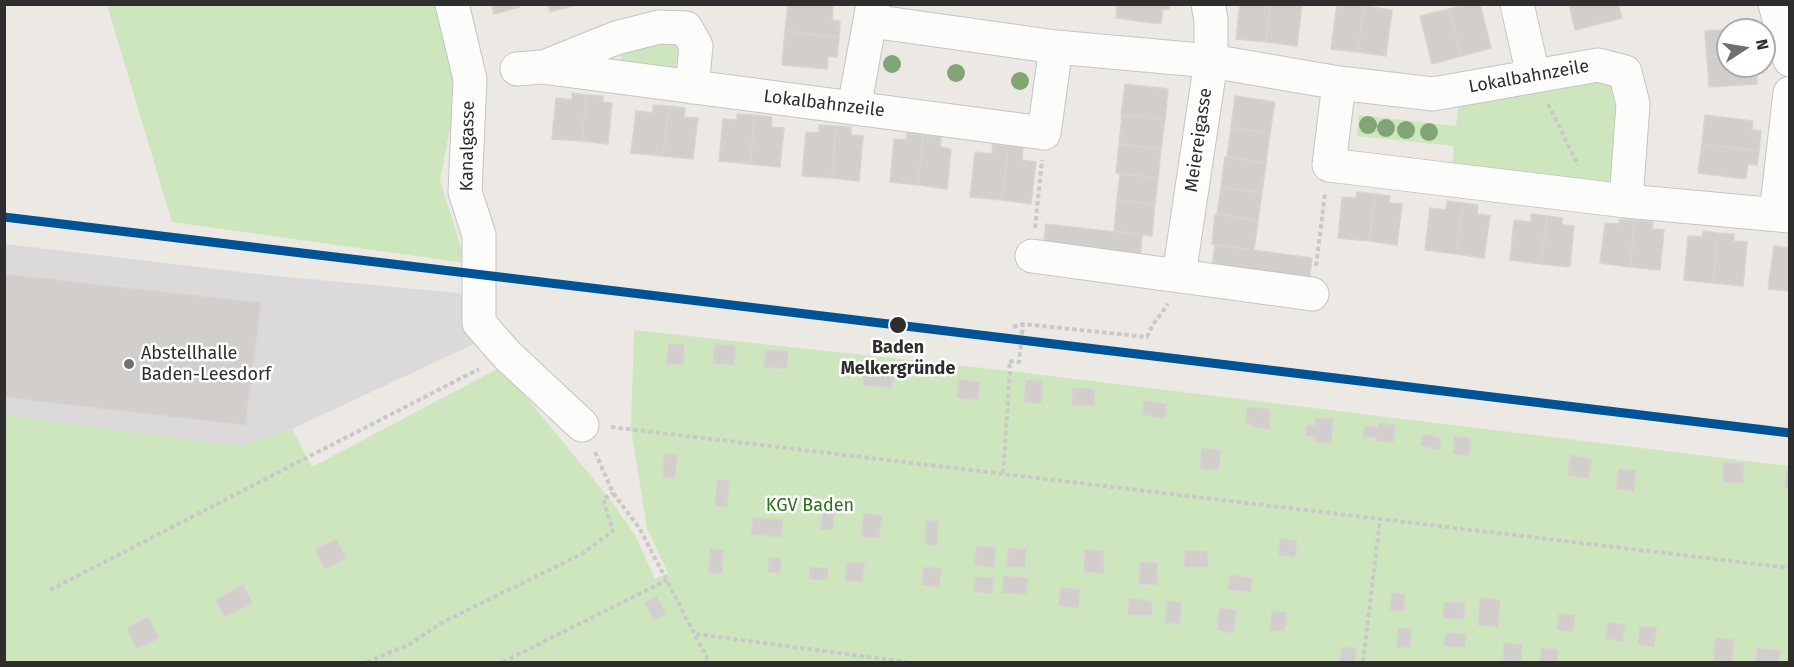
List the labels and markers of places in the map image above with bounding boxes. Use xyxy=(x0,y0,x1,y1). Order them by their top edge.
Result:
marker: Baden Melkergründe xyxy=(888,315,908,335)
place label: Baden Melkergründe xyxy=(841,337,955,380)
place label: Abstellhalle Baden-Leesdorf xyxy=(141,343,271,386)
marker: Abstellhalle Baden-Leesdorf xyxy=(122,357,136,371)

